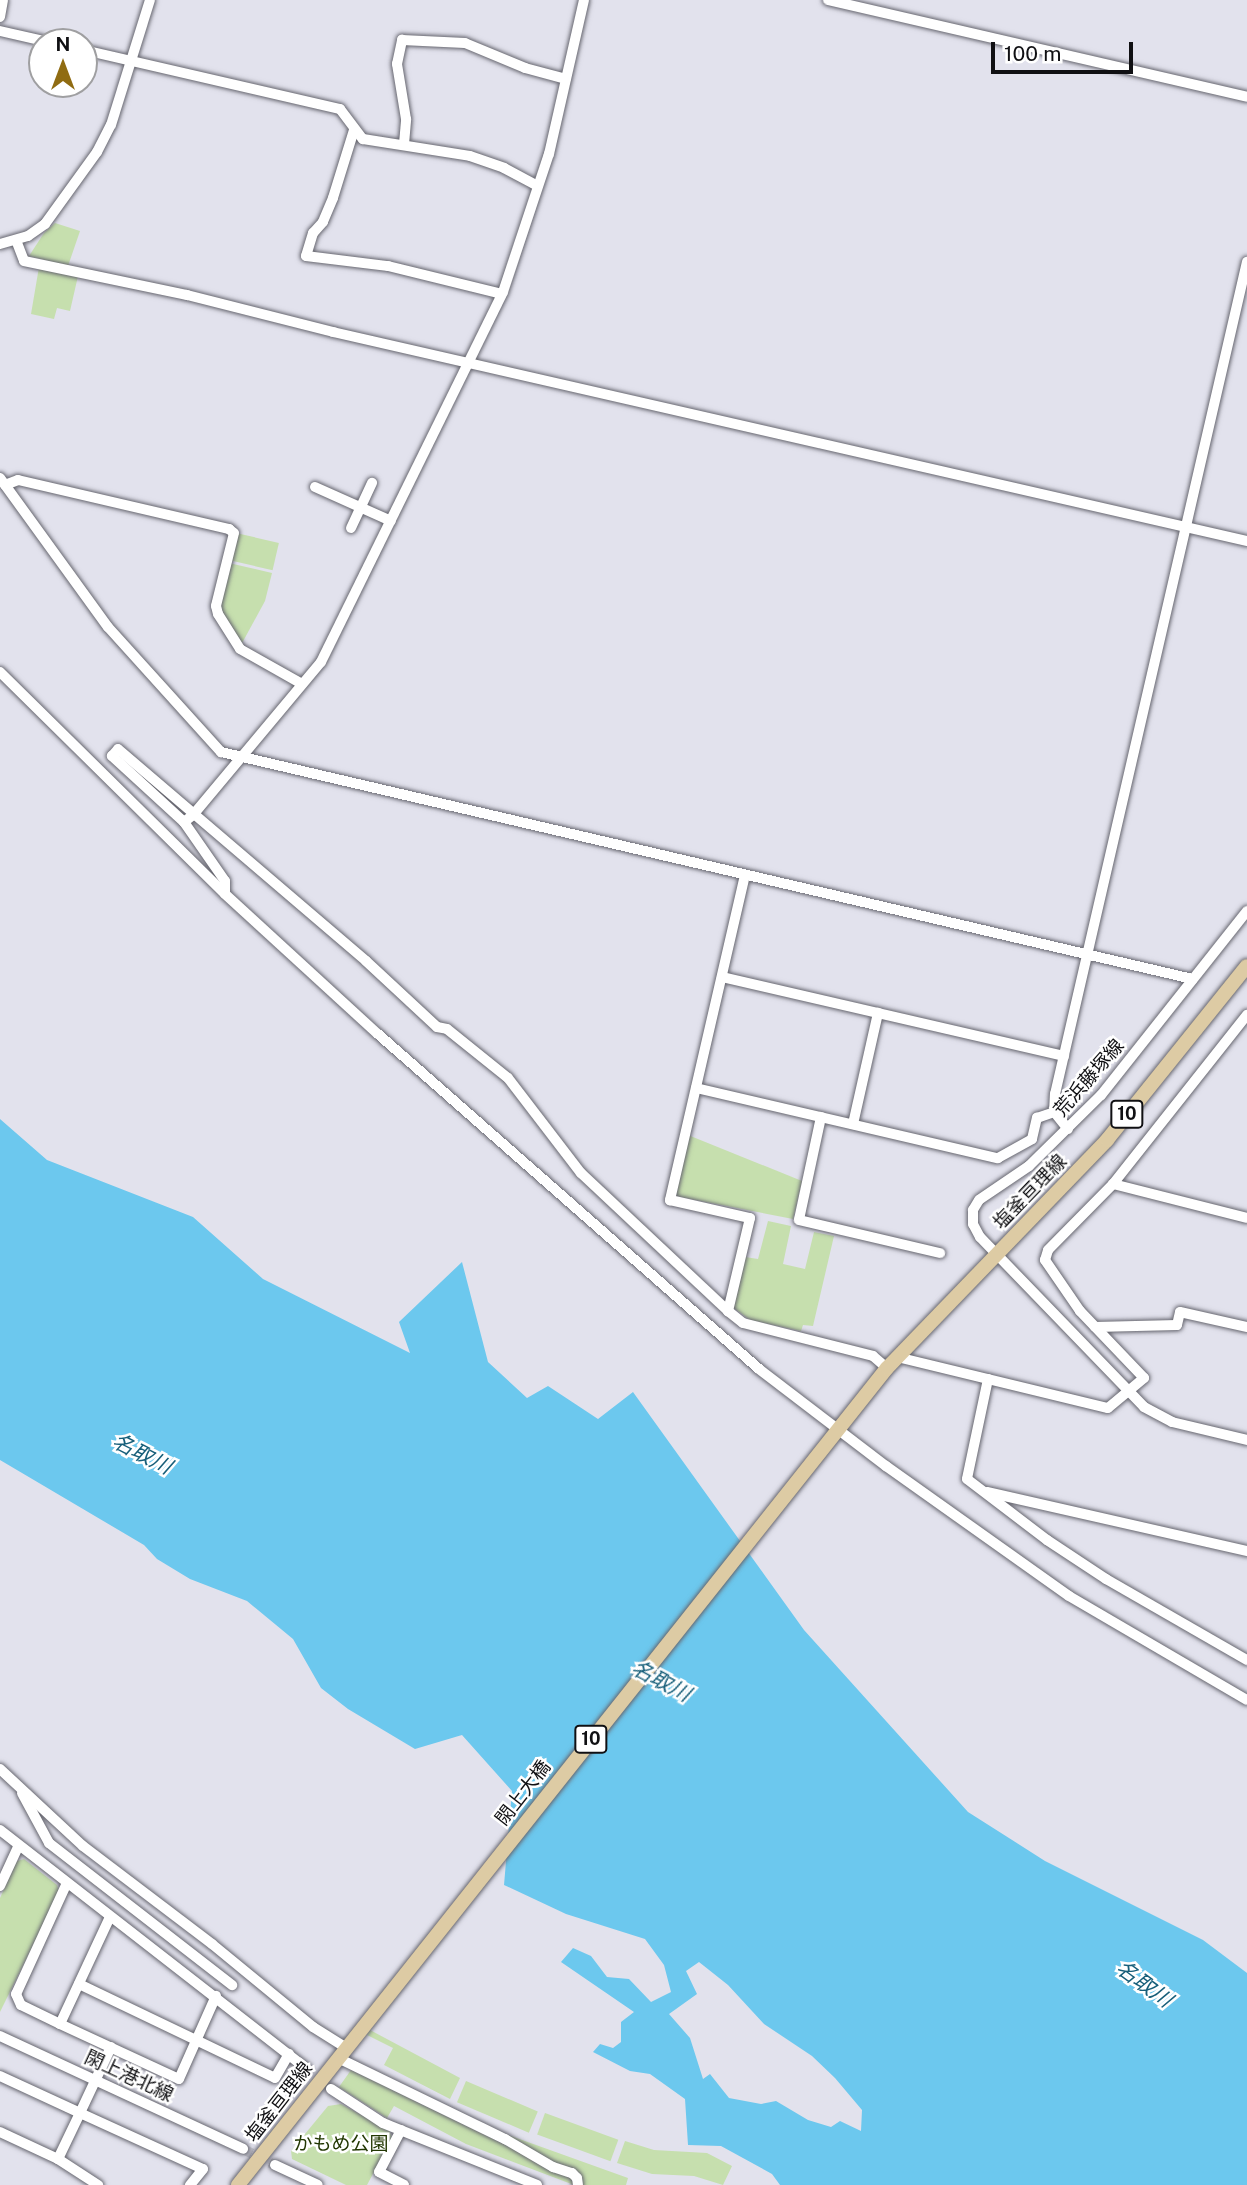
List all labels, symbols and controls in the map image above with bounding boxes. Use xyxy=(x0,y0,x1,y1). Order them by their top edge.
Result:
north arrow xyxy=(28,28,98,98)
scale bar xyxy=(995,28,1137,72)
text: N xyxy=(56,33,70,55)
text: 100 m xyxy=(1004,41,1061,66)
street label: 荒浜藤塚線 xyxy=(1049,1035,1129,1121)
road number: 10 xyxy=(1110,1100,1144,1128)
street label: 塩釜亘理線 xyxy=(989,1150,1071,1234)
water label: 名取川 xyxy=(108,1428,176,1480)
water label: 名取川 xyxy=(627,1655,695,1707)
road number: 10 xyxy=(574,1724,608,1754)
street label: 閖上大橋 xyxy=(491,1756,555,1830)
water label: 名取川 xyxy=(1111,1955,1177,2013)
street label: 閖上港北線 xyxy=(81,2046,177,2106)
street label: 塩釜亘理線 xyxy=(241,2058,317,2146)
park label: かもめ公園 xyxy=(294,2133,388,2155)

